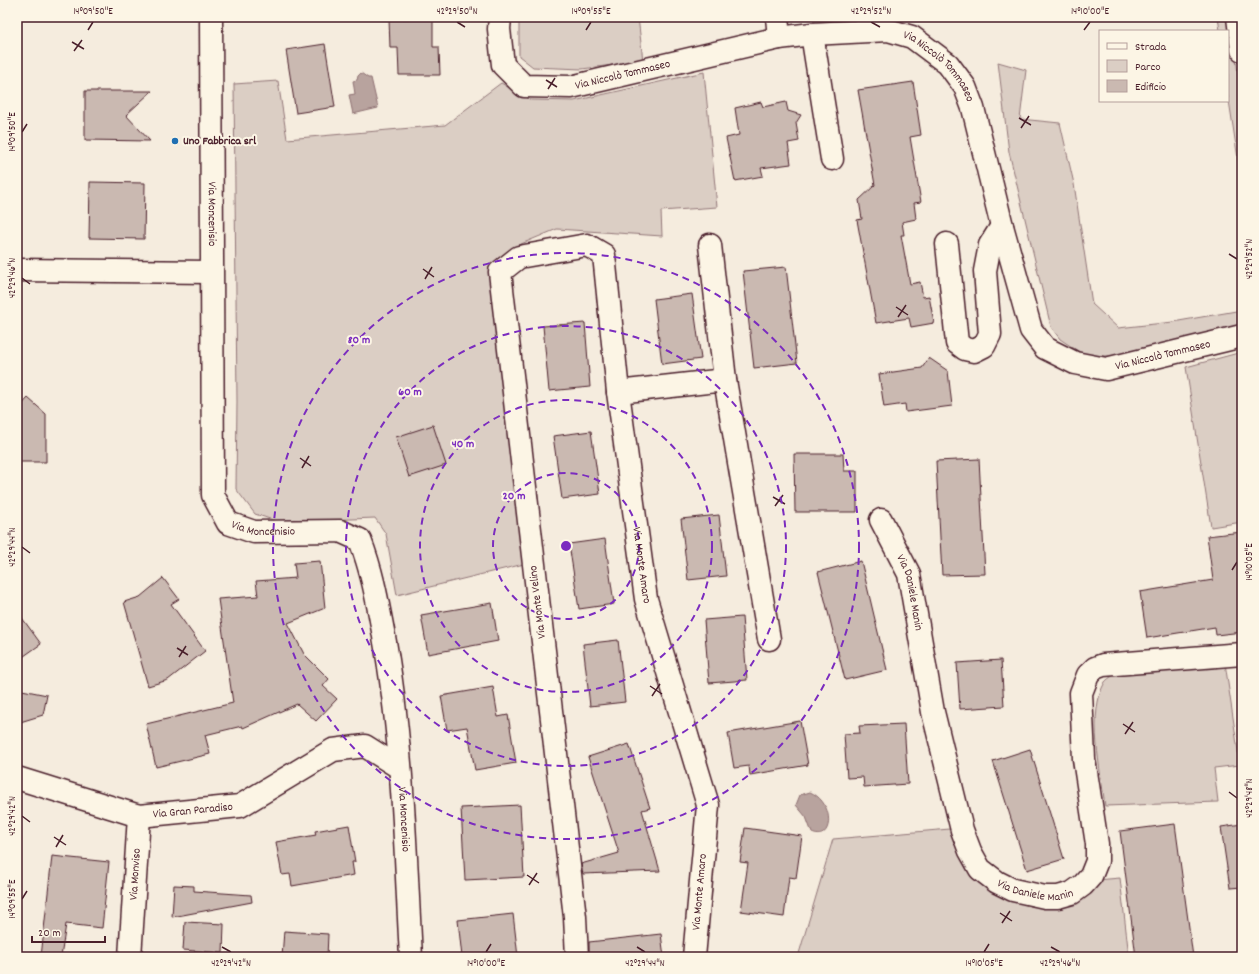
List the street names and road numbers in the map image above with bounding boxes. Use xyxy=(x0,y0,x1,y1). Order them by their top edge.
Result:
street label: Via Niccolò Tommaseo xyxy=(901,26,978,104)
street label: Via Niccolò Tommaseo xyxy=(573,55,672,94)
street label: Via Moncenisio xyxy=(203,182,220,246)
street label: Via Niccolò Tommaseo xyxy=(1114,335,1212,375)
street label: Via Moncenisio xyxy=(229,516,295,541)
street label: Via Monte Amaro xyxy=(628,526,655,606)
street label: Via Daniele Manin xyxy=(892,552,927,632)
street label: Via Monte Velino xyxy=(525,564,551,640)
street label: Via Moncenisio xyxy=(393,787,414,852)
street label: Via Gran Paradiso xyxy=(152,798,234,823)
street label: Via Monviso xyxy=(125,848,145,901)
street label: Via Monte Amaro xyxy=(688,853,712,931)
street label: Via Daniele Manin xyxy=(994,875,1076,906)

